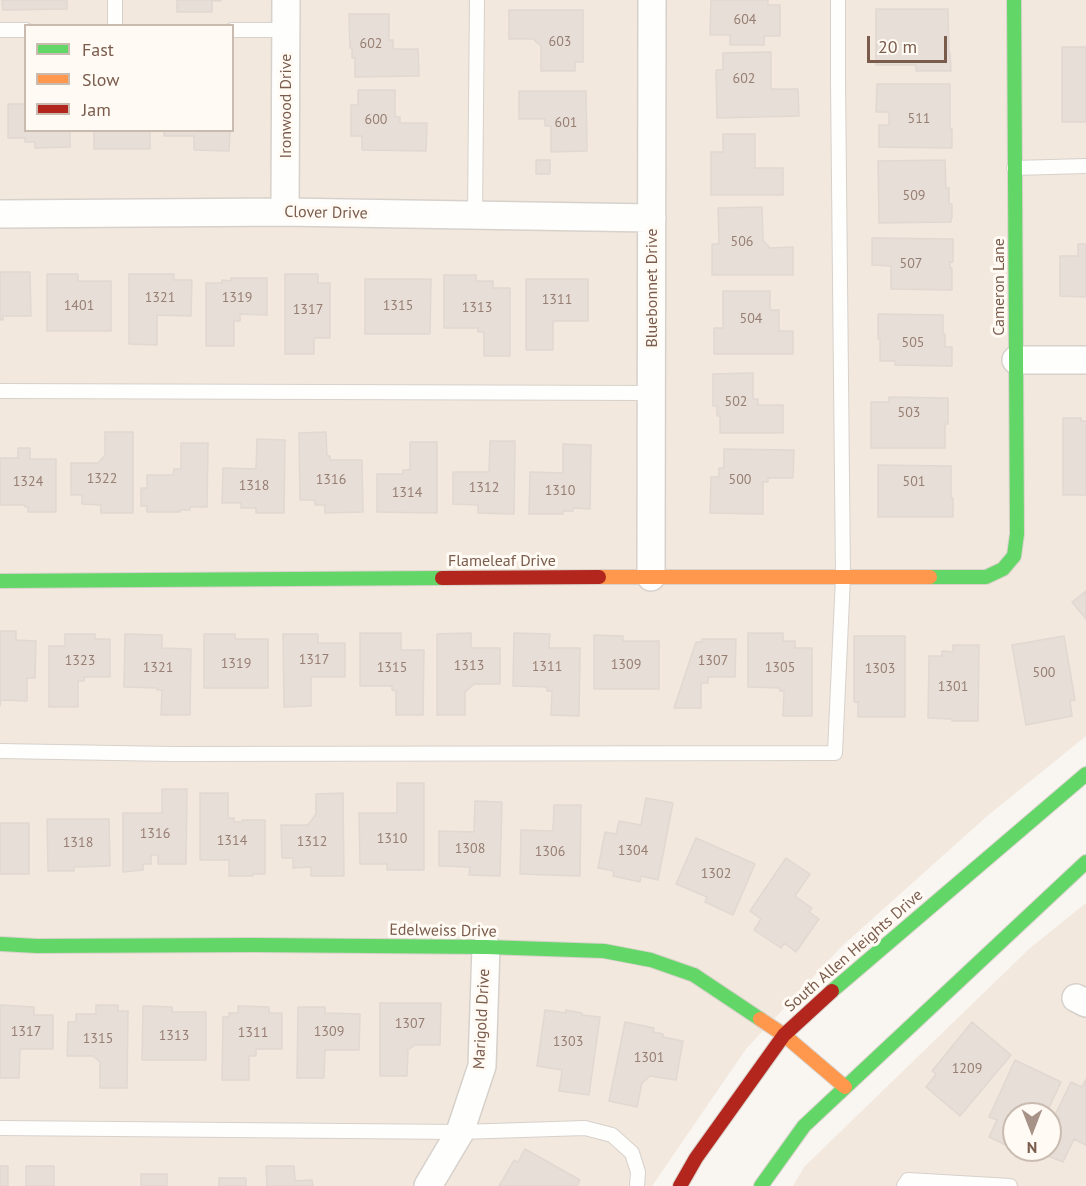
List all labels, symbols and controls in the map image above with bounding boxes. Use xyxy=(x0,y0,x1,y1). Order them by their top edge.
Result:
house number: 604 xyxy=(734,12,756,28)
legend xyxy=(24,24,234,132)
scale bar xyxy=(870,24,950,62)
house number: 603 xyxy=(549,34,571,50)
text: 20 m xyxy=(878,35,917,58)
house number: 602 xyxy=(360,36,382,52)
text: Fast xyxy=(82,38,114,61)
street label: Ironwood Drive xyxy=(276,54,296,158)
text: Slow xyxy=(82,68,120,91)
house number: 602 xyxy=(733,71,755,87)
text: Jam xyxy=(82,98,111,121)
house number: 511 xyxy=(908,111,930,127)
house number: 600 xyxy=(365,112,387,128)
house number: 601 xyxy=(555,115,577,131)
house number: 509 xyxy=(903,188,925,204)
street label: Clover Drive xyxy=(284,203,368,223)
street label: Bluebonnet Drive xyxy=(642,228,662,348)
house number: 506 xyxy=(731,234,753,250)
street label: Cameron Lane xyxy=(989,238,1009,336)
house number: 507 xyxy=(900,256,922,272)
house number: 1321 xyxy=(145,290,175,306)
house number: 1319 xyxy=(222,290,252,306)
house number: 1311 xyxy=(542,292,572,308)
house number: 1401 xyxy=(64,298,94,314)
house number: 1315 xyxy=(383,298,413,314)
house number: 1313 xyxy=(462,300,492,316)
house number: 1317 xyxy=(293,302,323,318)
house number: 504 xyxy=(740,311,762,327)
house number: 505 xyxy=(902,335,924,351)
house number: 502 xyxy=(725,394,747,410)
house number: 503 xyxy=(898,405,920,421)
house number: 1322 xyxy=(87,471,117,487)
house number: 1316 xyxy=(316,472,346,488)
house number: 500 xyxy=(729,472,751,488)
house number: 1324 xyxy=(13,474,43,490)
house number: 501 xyxy=(903,474,925,490)
house number: 1318 xyxy=(239,478,269,494)
house number: 1312 xyxy=(469,480,499,496)
house number: 1310 xyxy=(545,483,575,499)
house number: 1314 xyxy=(392,485,422,501)
street label: Flameleaf Drive xyxy=(448,551,556,571)
house number: 1317 xyxy=(299,652,329,668)
house number: 1323 xyxy=(65,653,95,669)
house number: 1307 xyxy=(698,653,728,669)
house number: 1319 xyxy=(221,656,251,672)
house number: 1309 xyxy=(611,657,641,673)
house number: 1313 xyxy=(454,658,484,674)
house number: 1311 xyxy=(532,659,562,675)
house number: 1321 xyxy=(143,660,173,676)
house number: 1315 xyxy=(377,660,407,676)
house number: 1305 xyxy=(765,660,795,676)
house number: 1303 xyxy=(865,661,895,677)
house number: 500 xyxy=(1033,665,1055,681)
house number: 1301 xyxy=(938,679,968,695)
house number: 1316 xyxy=(140,826,170,842)
house number: 1310 xyxy=(377,831,407,847)
house number: 1314 xyxy=(217,833,247,849)
house number: 1312 xyxy=(297,834,327,850)
house number: 1318 xyxy=(63,835,93,851)
house number: 1308 xyxy=(455,841,485,857)
house number: 1304 xyxy=(618,843,648,859)
house number: 1306 xyxy=(535,844,565,860)
house number: 1302 xyxy=(701,866,731,882)
street label: South Allen Heights Drive xyxy=(781,886,927,1016)
street label: Edelweiss Drive xyxy=(389,920,497,942)
street label: Marigold Drive xyxy=(470,968,494,1070)
house number: 1307 xyxy=(395,1016,425,1032)
house number: 1317 xyxy=(11,1024,41,1040)
house number: 1309 xyxy=(314,1024,344,1040)
house number: 1311 xyxy=(238,1025,268,1041)
house number: 1313 xyxy=(159,1028,189,1044)
house number: 1315 xyxy=(83,1031,113,1047)
house number: 1303 xyxy=(553,1034,583,1050)
house number: 1301 xyxy=(634,1050,664,1066)
house number: 1209 xyxy=(952,1061,982,1077)
north arrow xyxy=(1002,1102,1062,1162)
text: N xyxy=(1027,1138,1037,1158)

